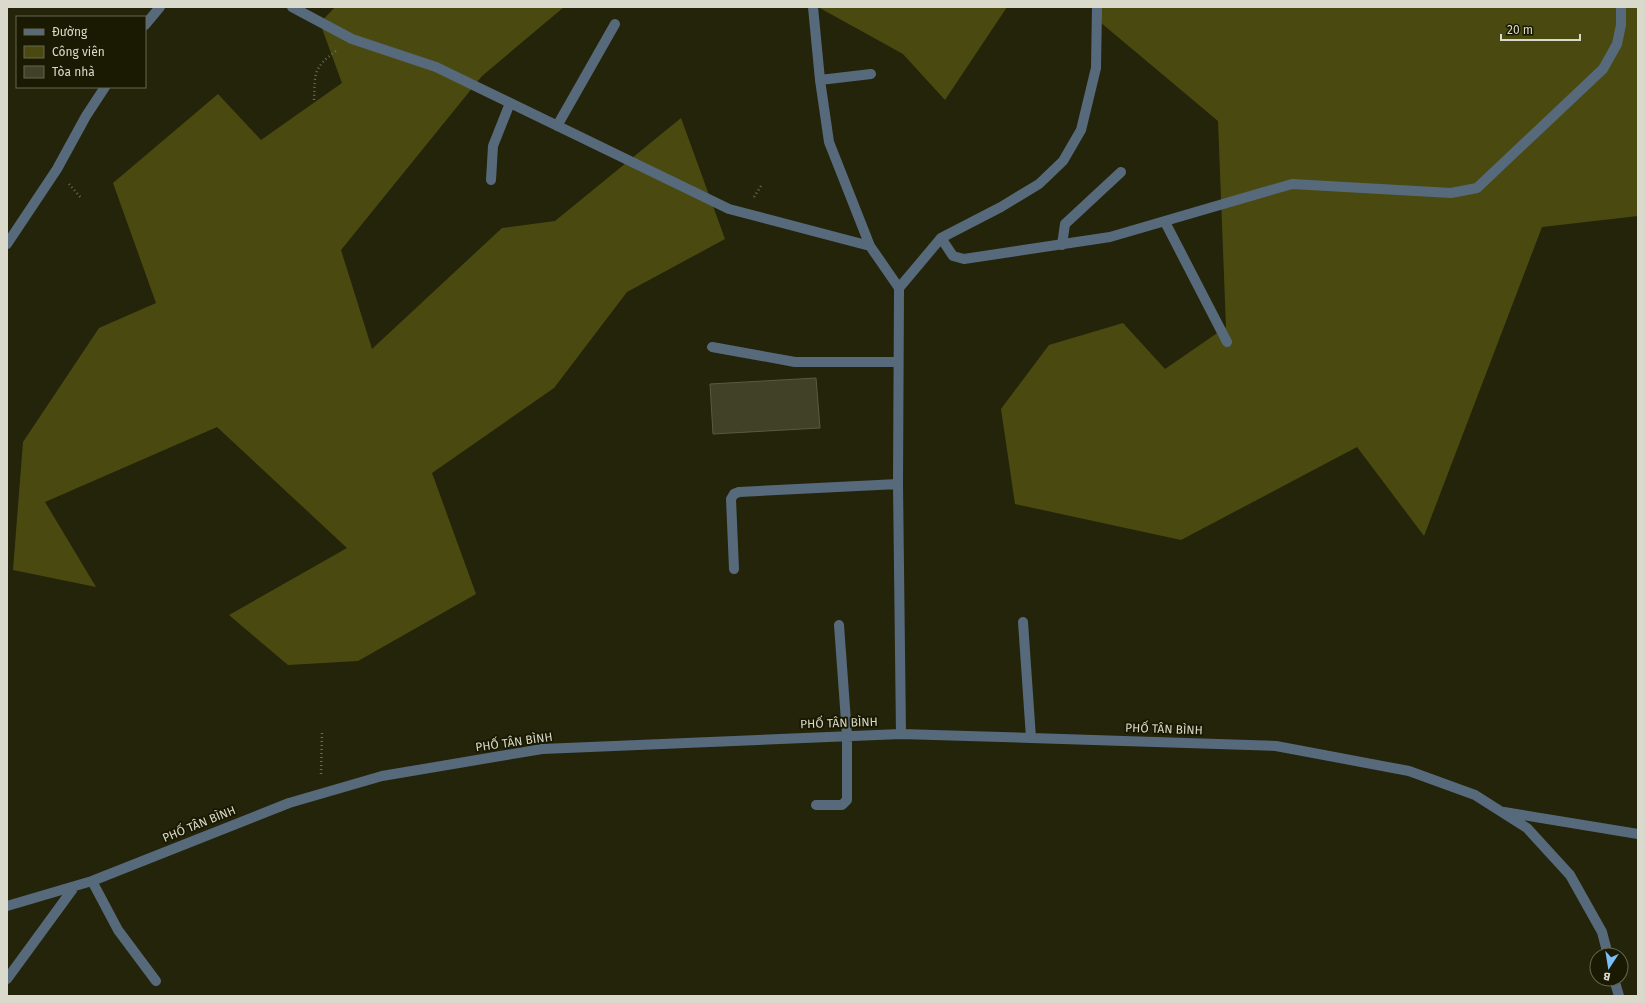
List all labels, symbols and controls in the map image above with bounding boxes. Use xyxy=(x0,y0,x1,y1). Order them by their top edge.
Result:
legend xyxy=(16,16,146,88)
scale bar xyxy=(1501,16,1580,42)
text: 20 m xyxy=(1507,23,1533,37)
text: Đường xyxy=(52,25,88,39)
text: Công viên xyxy=(52,45,105,59)
text: Tòa nhà xyxy=(52,65,95,79)
street label: PHỐ TÂN BÌNH xyxy=(800,712,878,731)
street label: PHỐ TÂN BÌNH xyxy=(1125,718,1203,737)
street label: PHỐ TÂN BÌNH xyxy=(474,727,553,754)
street label: PHỐ TÂN BÌNH xyxy=(159,800,238,845)
north arrow xyxy=(1589,947,1629,987)
text: B xyxy=(1602,969,1612,983)

